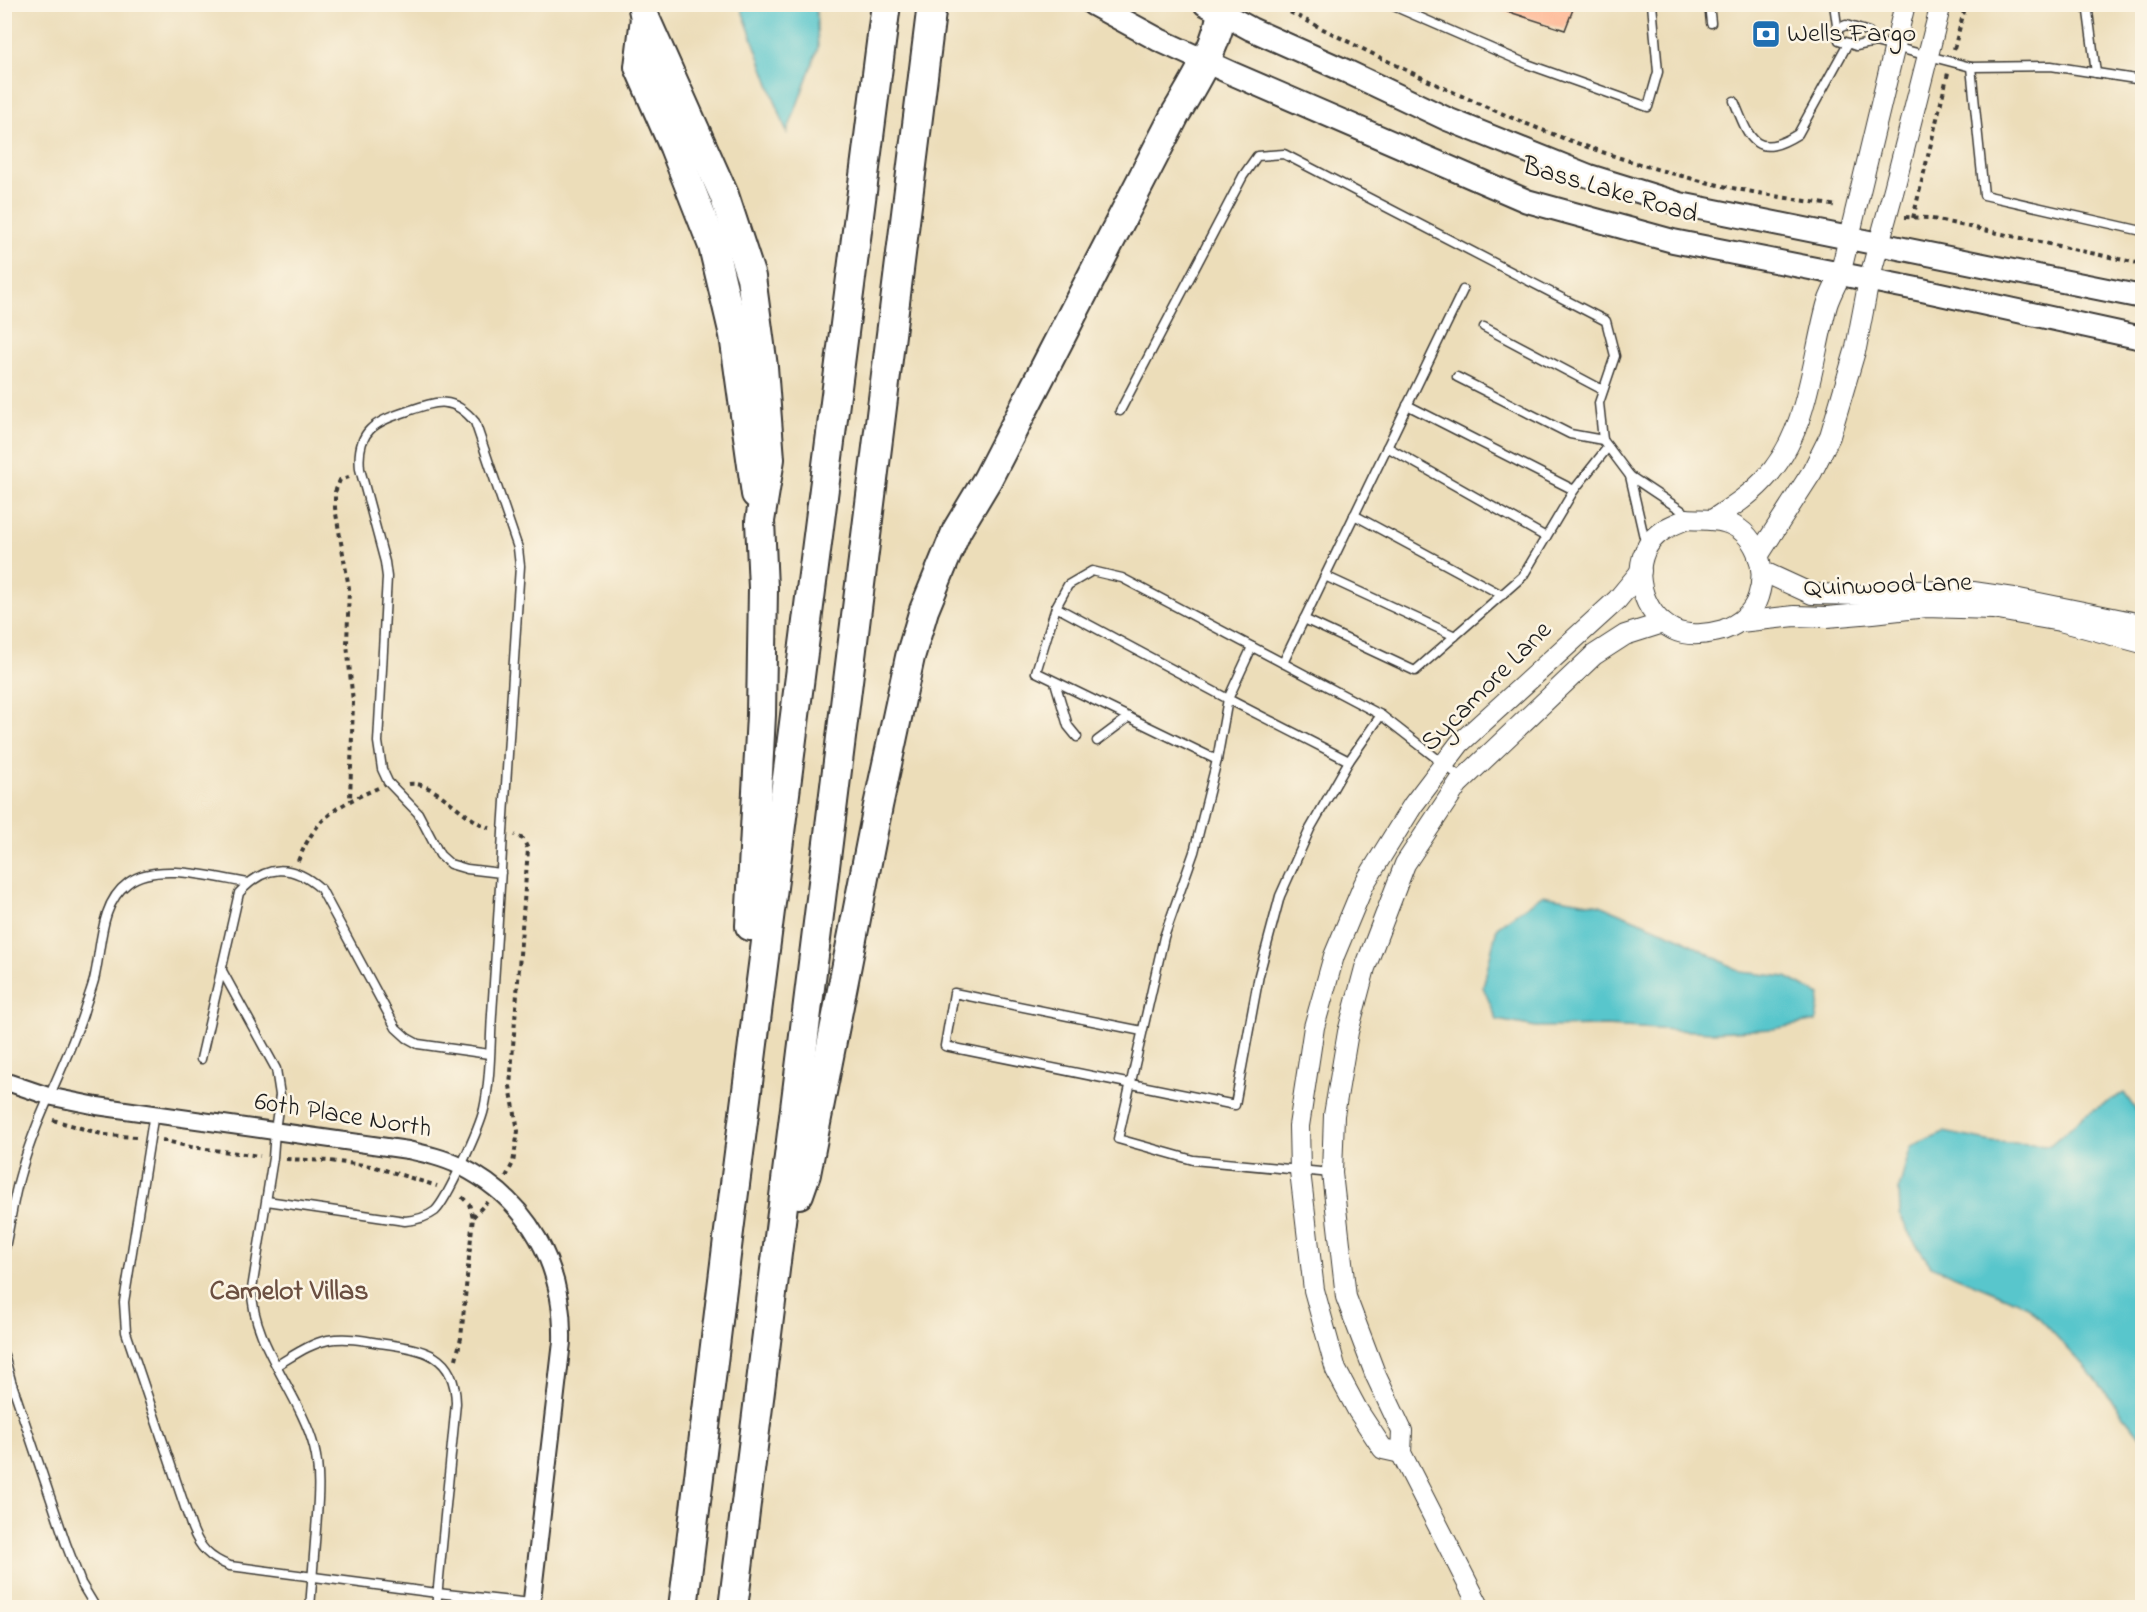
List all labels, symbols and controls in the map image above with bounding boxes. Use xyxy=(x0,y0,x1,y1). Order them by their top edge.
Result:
place label: Wells Fargo xyxy=(1787,15,1916,54)
bank icon: Wells Fargo xyxy=(1750,18,1782,50)
street label: Bass Lake Road xyxy=(1517,147,1702,235)
street label: Quinwood Lane xyxy=(1803,564,1974,608)
street label: Sycamore Lane xyxy=(1412,612,1562,762)
street label: 60th Place North xyxy=(252,1083,434,1149)
district label: Camelot Villas xyxy=(210,1272,368,1313)

